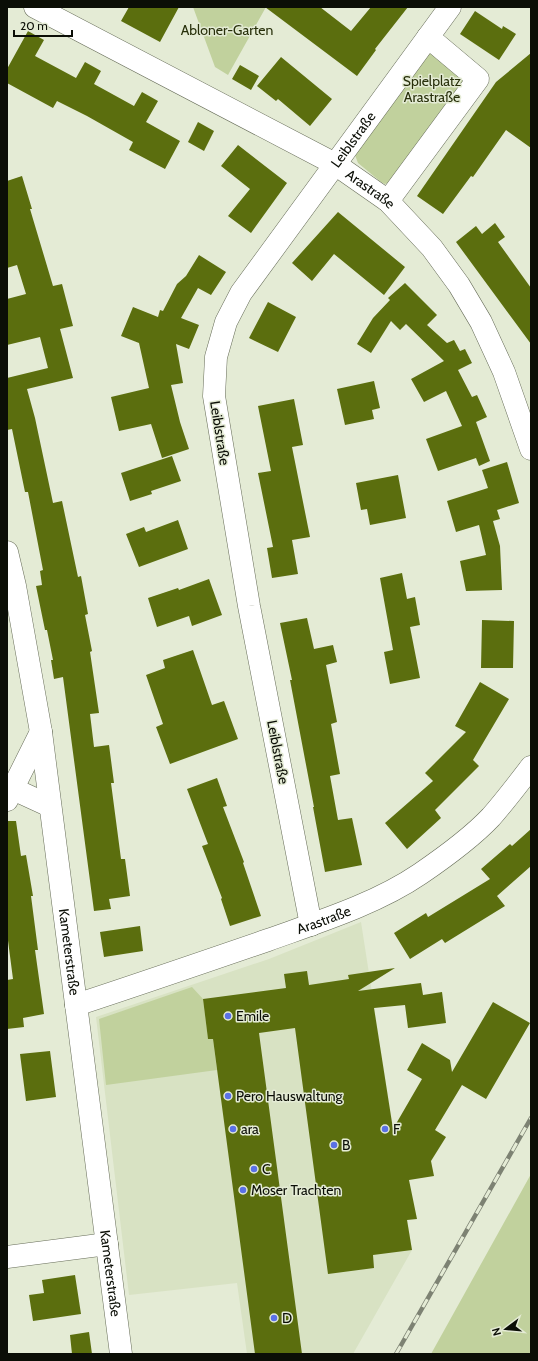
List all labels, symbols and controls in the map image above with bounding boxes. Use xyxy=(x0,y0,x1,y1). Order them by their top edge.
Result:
scale bar xyxy=(14,12,72,38)
text: 20 m xyxy=(20,18,48,33)
park label: Abloner-Garten xyxy=(181,21,273,39)
park label: Spielplatz Arastraße xyxy=(403,72,462,106)
street label: Leiblstraße xyxy=(327,108,380,171)
street label: Arastraße xyxy=(342,165,399,212)
street label: Leiblstraße xyxy=(206,400,234,466)
street label: Leiblstraße xyxy=(263,718,293,786)
street label: Arastraße xyxy=(294,902,354,938)
street label: Kameterstraße xyxy=(55,908,84,996)
place label: Emile xyxy=(236,1007,269,1025)
marker: Emile xyxy=(223,1011,233,1021)
place label: Pero Hauswaltung xyxy=(236,1087,344,1105)
marker: Pero Hauswaltung xyxy=(223,1091,233,1101)
place label: ara xyxy=(241,1120,259,1138)
place label: F xyxy=(393,1120,401,1138)
marker: ara xyxy=(228,1124,238,1134)
marker: F xyxy=(380,1124,390,1134)
place label: B xyxy=(342,1136,350,1154)
marker: B xyxy=(329,1140,339,1150)
place label: C xyxy=(262,1160,271,1178)
marker: C xyxy=(249,1164,259,1174)
place label: Moser Trachten xyxy=(251,1181,341,1199)
marker: Moser Trachten xyxy=(238,1185,248,1195)
street label: Kameterstraße xyxy=(96,1229,125,1318)
place label: D xyxy=(282,1309,292,1327)
north arrow xyxy=(486,1309,526,1349)
marker: D xyxy=(269,1313,279,1323)
text: N xyxy=(489,1326,504,1337)

